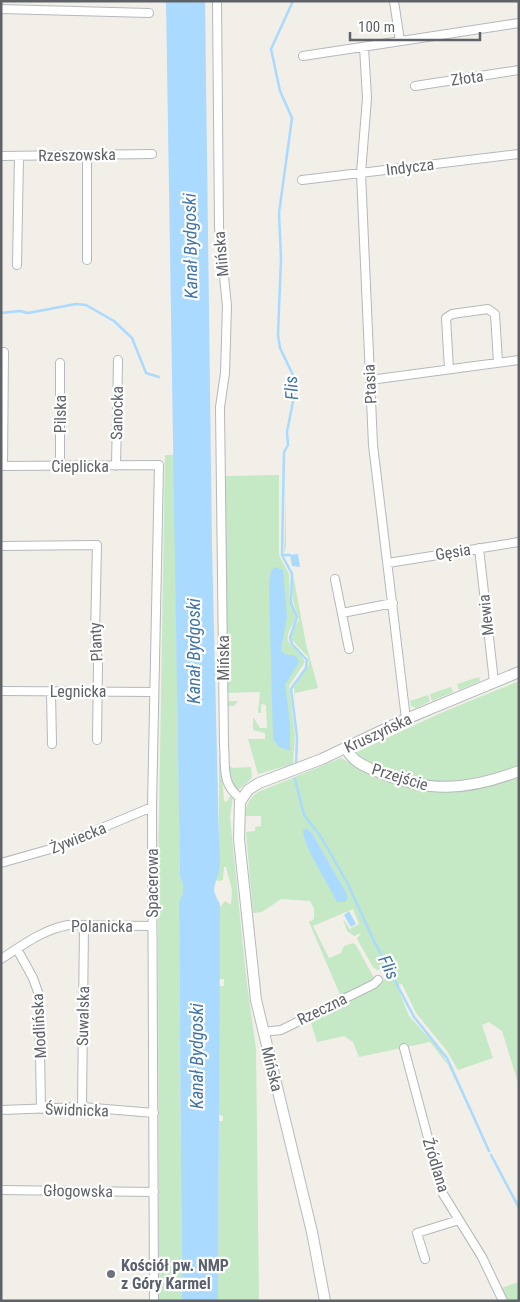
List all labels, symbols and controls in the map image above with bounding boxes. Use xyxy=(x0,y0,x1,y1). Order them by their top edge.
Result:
scale bar xyxy=(350,10,480,42)
text: 100 m xyxy=(358,18,395,36)
street label: Złota xyxy=(449,66,485,90)
street label: Rzeszowska xyxy=(38,145,116,165)
street label: Indycza xyxy=(385,155,435,179)
water label: Kanał Bydgoski xyxy=(179,192,201,299)
street label: Mińska xyxy=(210,230,232,278)
street label: Ptasia xyxy=(359,364,381,404)
water label: Flis xyxy=(280,375,302,401)
street label: Sanocka xyxy=(107,386,127,440)
street label: Pilska xyxy=(51,395,70,433)
street label: Cieplicka xyxy=(51,457,109,476)
street label: Gęsia xyxy=(434,540,472,564)
street label: Mewia xyxy=(474,593,498,637)
water label: Kanał Bydgoski xyxy=(183,597,204,704)
street label: Planty xyxy=(85,622,107,662)
street label: Mińska xyxy=(214,635,233,681)
street label: Legnicka xyxy=(50,682,106,701)
street label: Kruszyńska xyxy=(341,709,415,757)
street label: Przejście xyxy=(370,759,430,795)
street label: Żywiecka xyxy=(47,818,109,858)
street label: Spacerowa xyxy=(143,848,162,918)
street label: Polanicka xyxy=(71,917,133,936)
water label: Flis xyxy=(374,951,404,983)
street label: Suwalska xyxy=(73,986,93,1046)
street label: Rzeczna xyxy=(294,989,350,1029)
street label: Modlińska xyxy=(28,993,50,1059)
water label: Kanał Bydgoski xyxy=(186,1002,207,1109)
street label: Mińska xyxy=(257,1045,287,1093)
street label: Świdnicka xyxy=(45,1099,109,1121)
street label: Źródlana xyxy=(419,1136,453,1194)
street label: Głogowska xyxy=(43,1181,113,1201)
place label: Kościół pw. NMP z Góry Karmel xyxy=(121,1256,229,1293)
marker: Kościół pw. NMP z Góry Karmel xyxy=(105,1268,117,1280)

